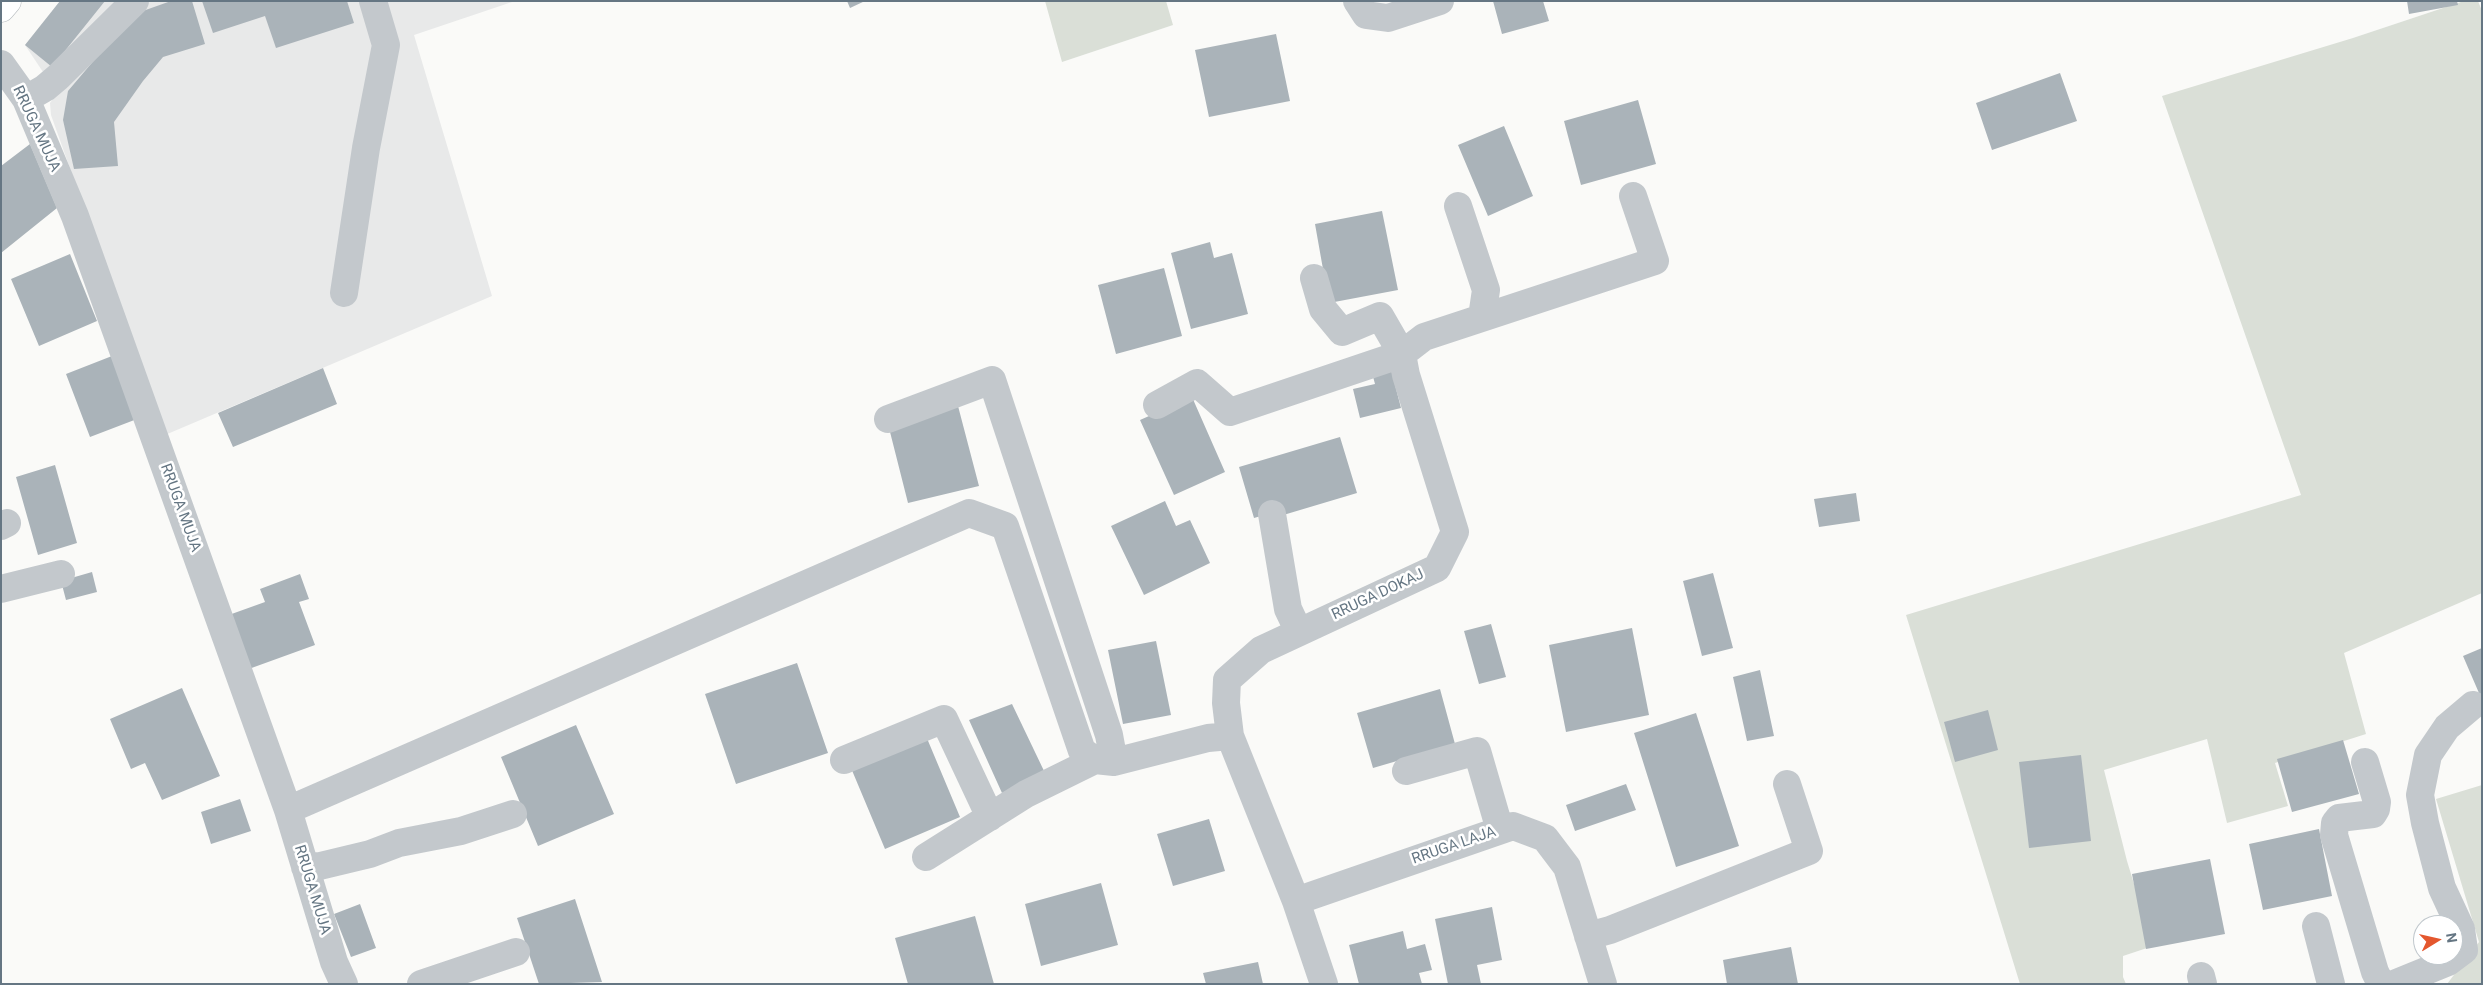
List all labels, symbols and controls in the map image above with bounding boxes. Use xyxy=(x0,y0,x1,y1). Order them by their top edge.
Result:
street label: RRUGA MUJA xyxy=(8,83,64,175)
street label: RRUGA MUJA xyxy=(156,461,204,555)
street label: RRUGA DOKAJ xyxy=(1329,566,1427,624)
street label: RRUGA LAJA xyxy=(1410,823,1498,869)
street label: RRUGA MUJA xyxy=(290,843,334,937)
north arrow xyxy=(2413,915,2463,965)
text: N xyxy=(2443,932,2461,944)

